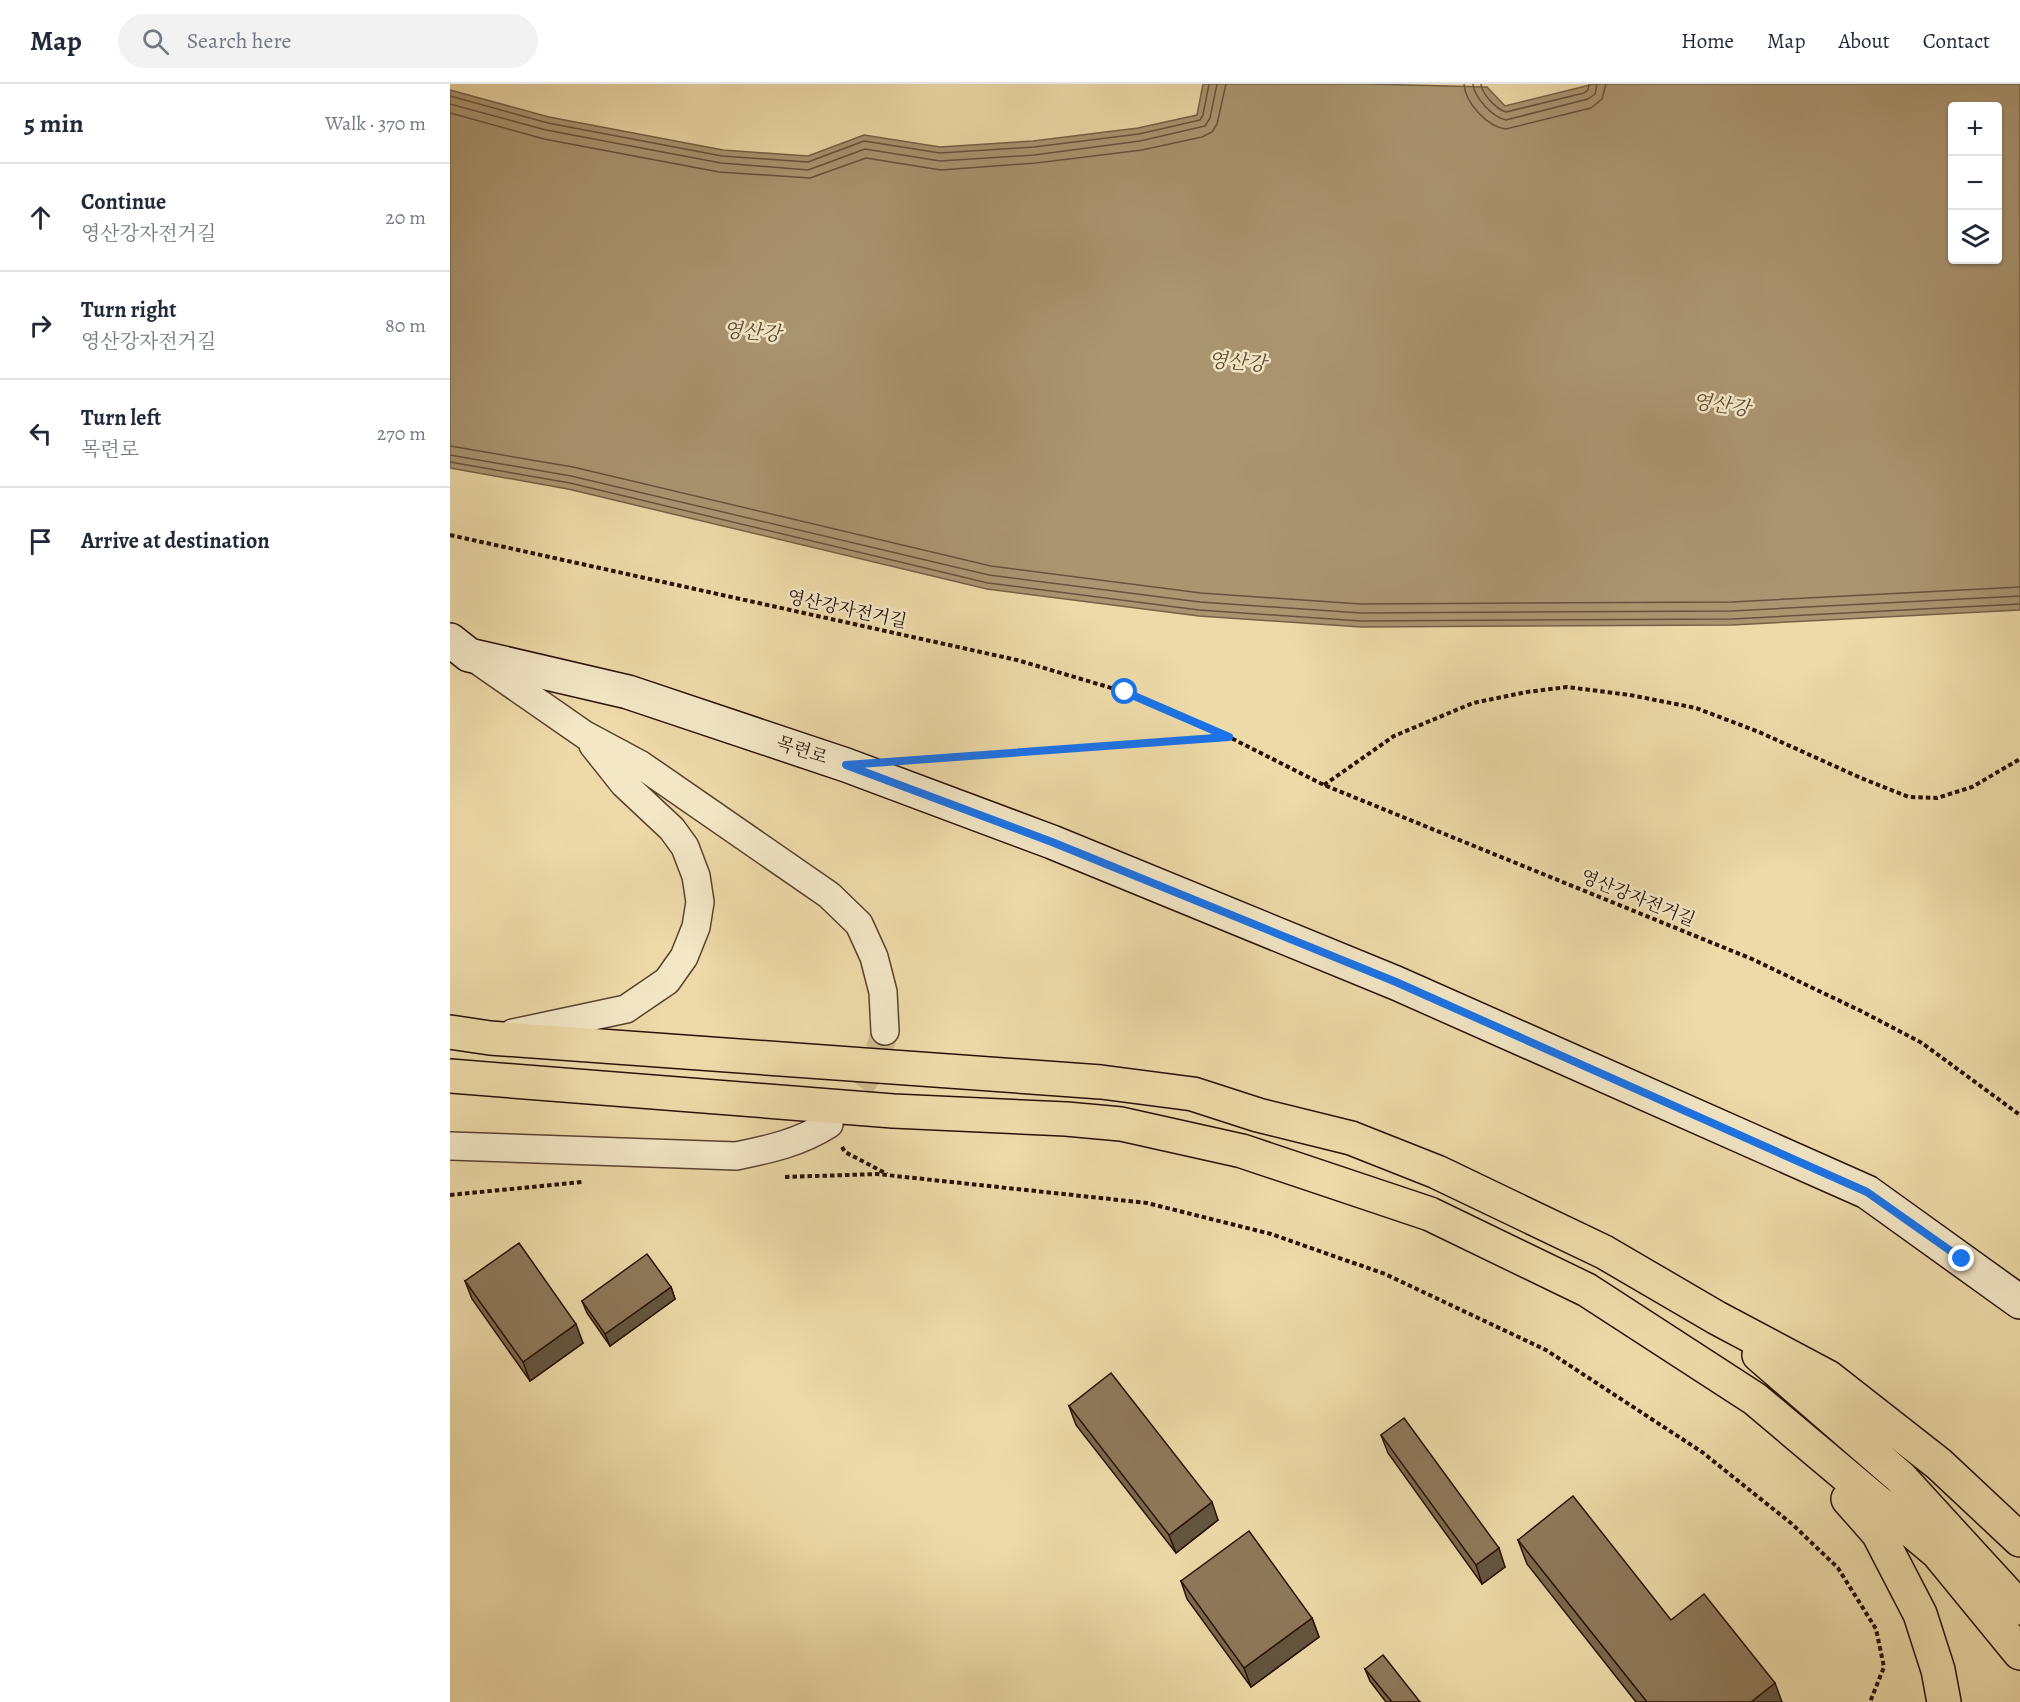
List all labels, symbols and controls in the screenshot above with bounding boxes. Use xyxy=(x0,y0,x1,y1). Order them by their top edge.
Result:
search box xyxy=(118,14,538,68)
text: Map xyxy=(30,22,82,60)
icon: search xyxy=(139,25,172,58)
text: Search here xyxy=(187,26,291,56)
text: Home xyxy=(1681,27,1734,55)
text: Map xyxy=(1767,27,1805,55)
text: About xyxy=(1838,27,1890,55)
text: Contact xyxy=(1923,27,1990,55)
map controls xyxy=(1948,102,2002,264)
button: + xyxy=(1948,102,2002,156)
text: 5 min xyxy=(24,106,84,141)
text: Walk · 370 m xyxy=(325,110,426,137)
button: − xyxy=(1948,156,2002,210)
text: Continue xyxy=(81,187,166,217)
icon: ahead xyxy=(24,201,57,234)
text: 20 m xyxy=(385,204,426,231)
button: layers xyxy=(1948,210,2002,264)
text: 영산강자전거길 xyxy=(81,220,216,247)
text: Turn right xyxy=(81,295,177,325)
icon: right xyxy=(24,309,57,342)
text: 80 m xyxy=(385,312,426,339)
water label: 영산강 xyxy=(722,317,785,348)
text: 영산강자전거길 xyxy=(81,328,216,355)
water label: 영산강 xyxy=(1207,347,1270,378)
water label: 영산강 xyxy=(1690,388,1754,423)
text: Turn left xyxy=(81,403,161,433)
icon: left xyxy=(24,417,57,450)
text: 270 m xyxy=(377,420,426,447)
text: 목련로 xyxy=(81,436,139,463)
icon: arrive xyxy=(24,525,57,558)
text: Arrive at destination xyxy=(81,526,270,556)
street label: 영산강자전거길 xyxy=(785,585,909,633)
route start xyxy=(1111,678,1137,704)
street label: 목련로 xyxy=(773,731,831,769)
street label: 영산강자전거길 xyxy=(1577,864,1699,932)
route end xyxy=(1948,1245,1974,1271)

